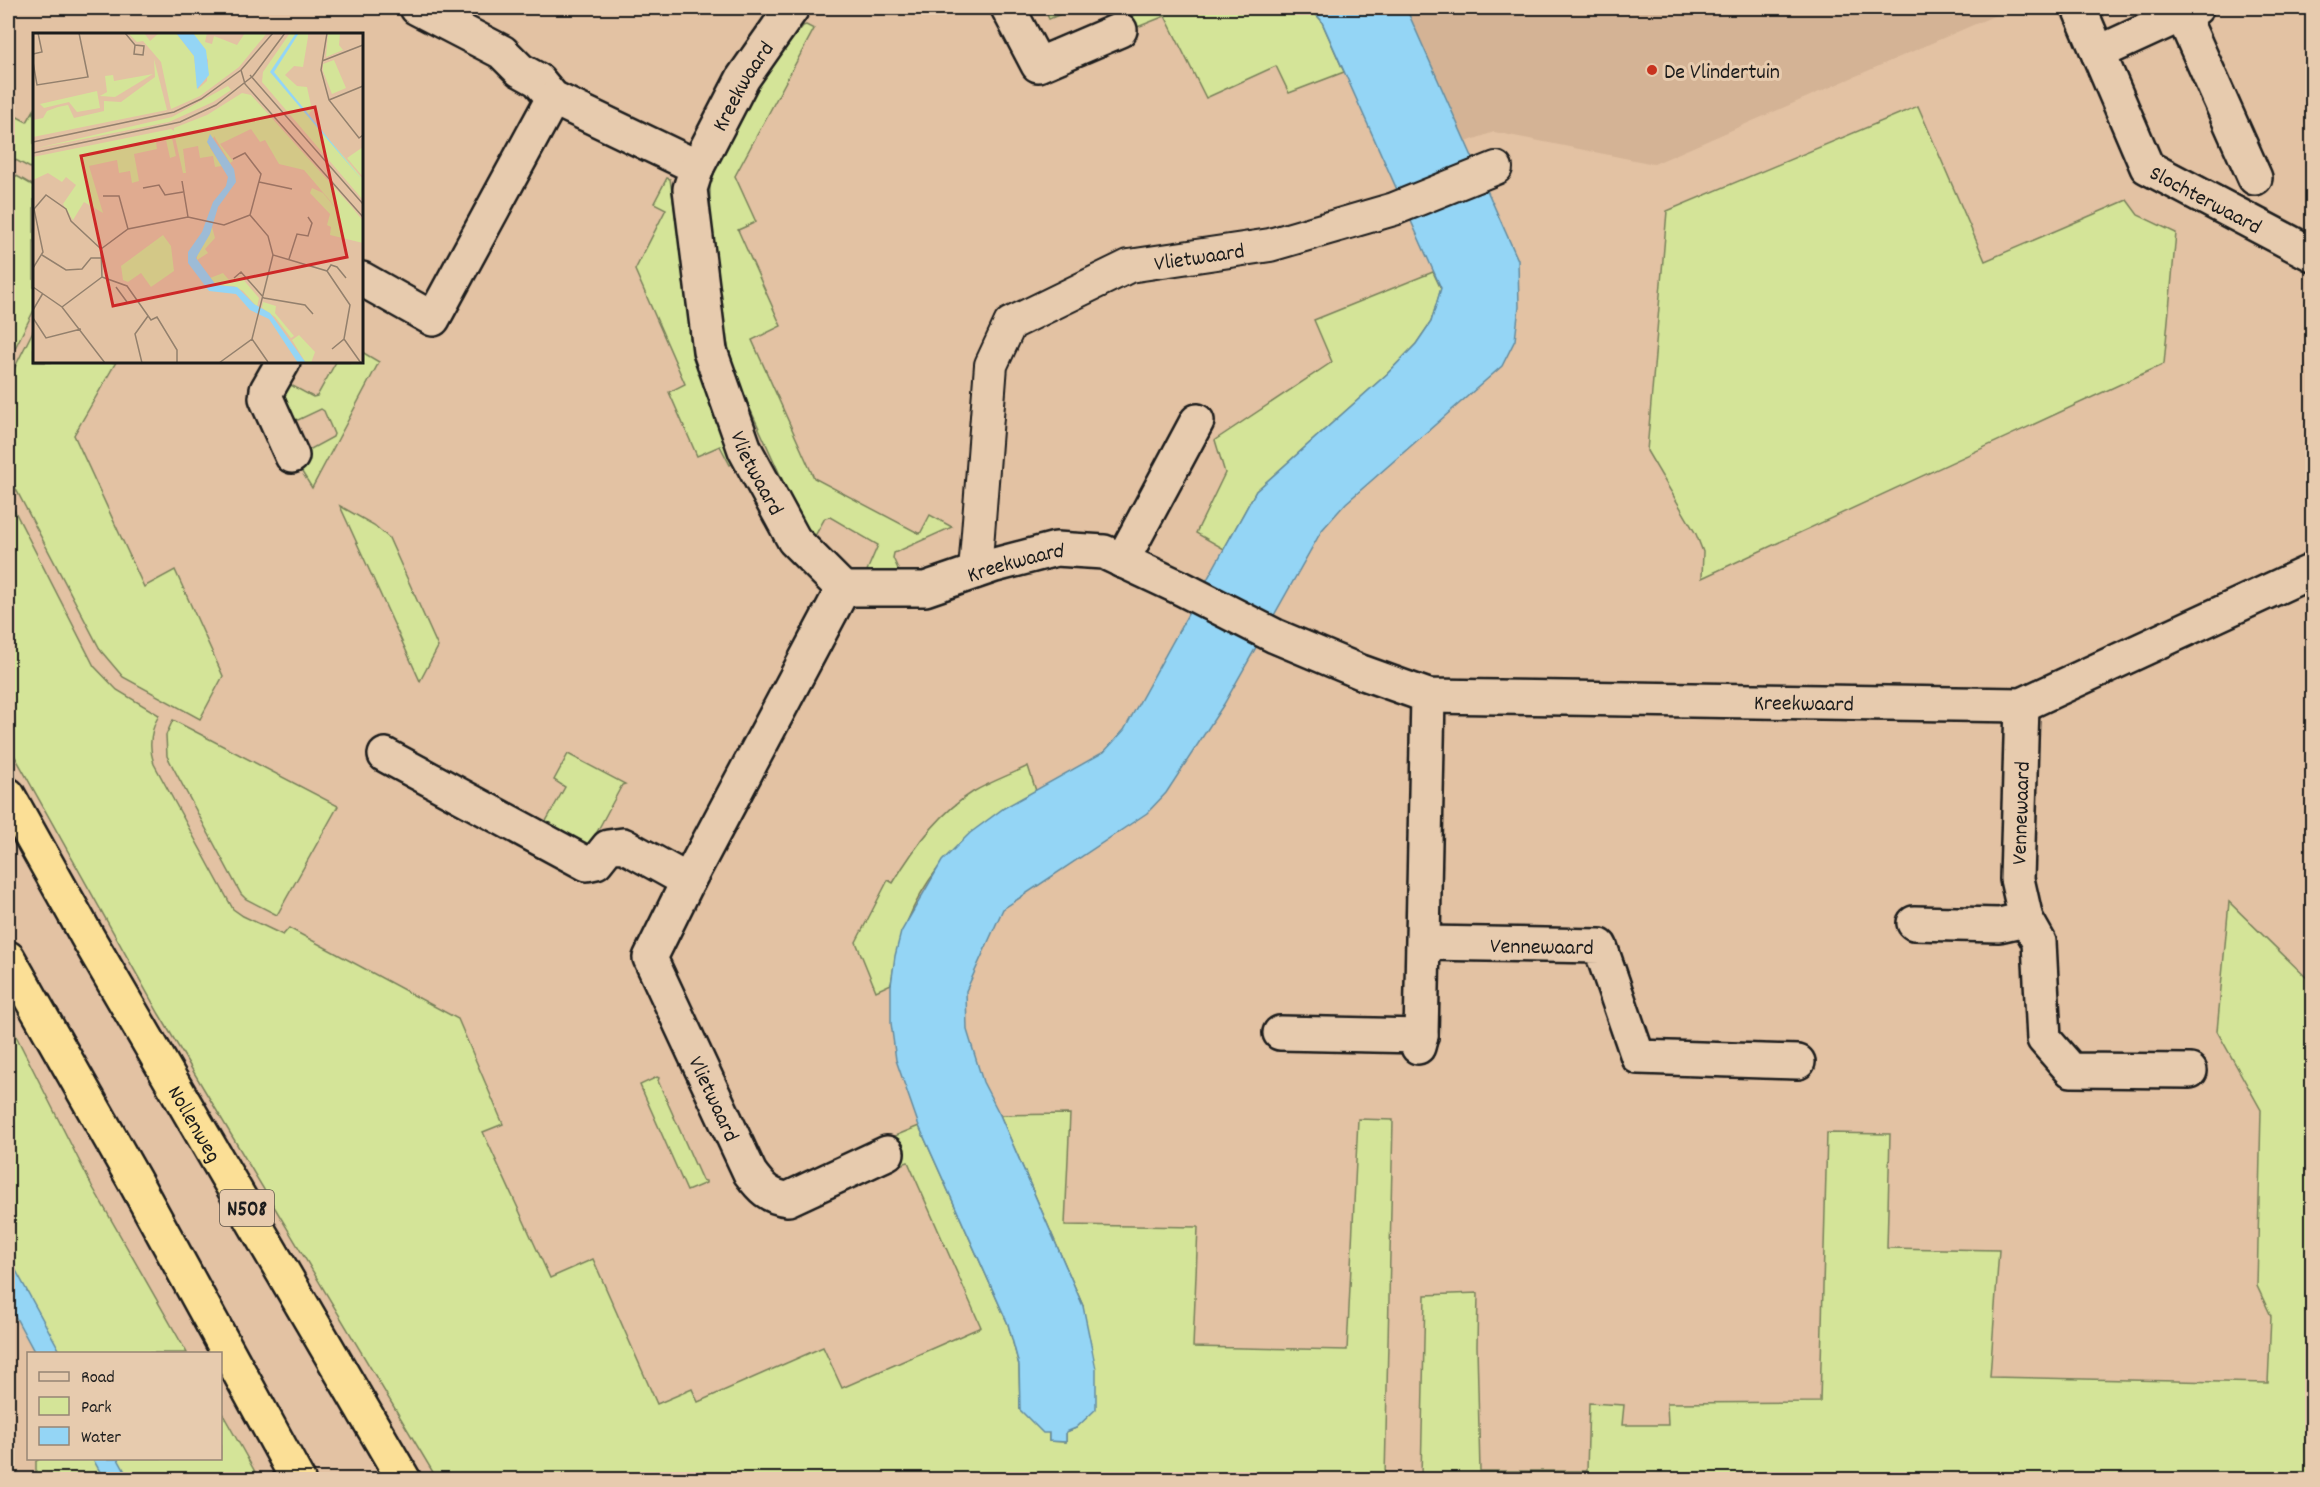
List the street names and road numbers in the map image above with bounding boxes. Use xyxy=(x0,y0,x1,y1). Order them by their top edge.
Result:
street label: Kreekwaard xyxy=(706,36,783,138)
street label: Slochterwaard xyxy=(2143,159,2266,244)
street label: Vlietwaard xyxy=(1152,237,1247,281)
street label: Vlietwaard xyxy=(721,427,790,522)
street label: Kreekwaard xyxy=(964,537,1065,592)
street label: Kreekwaard xyxy=(1754,689,1854,721)
street label: Vennewaard xyxy=(2005,761,2040,865)
street label: Vennewaard xyxy=(1490,932,1594,965)
street label: Vlietwaard xyxy=(679,1052,745,1147)
street label: Nollenweg xyxy=(158,1080,228,1169)
road number: N508 xyxy=(220,1190,274,1226)

